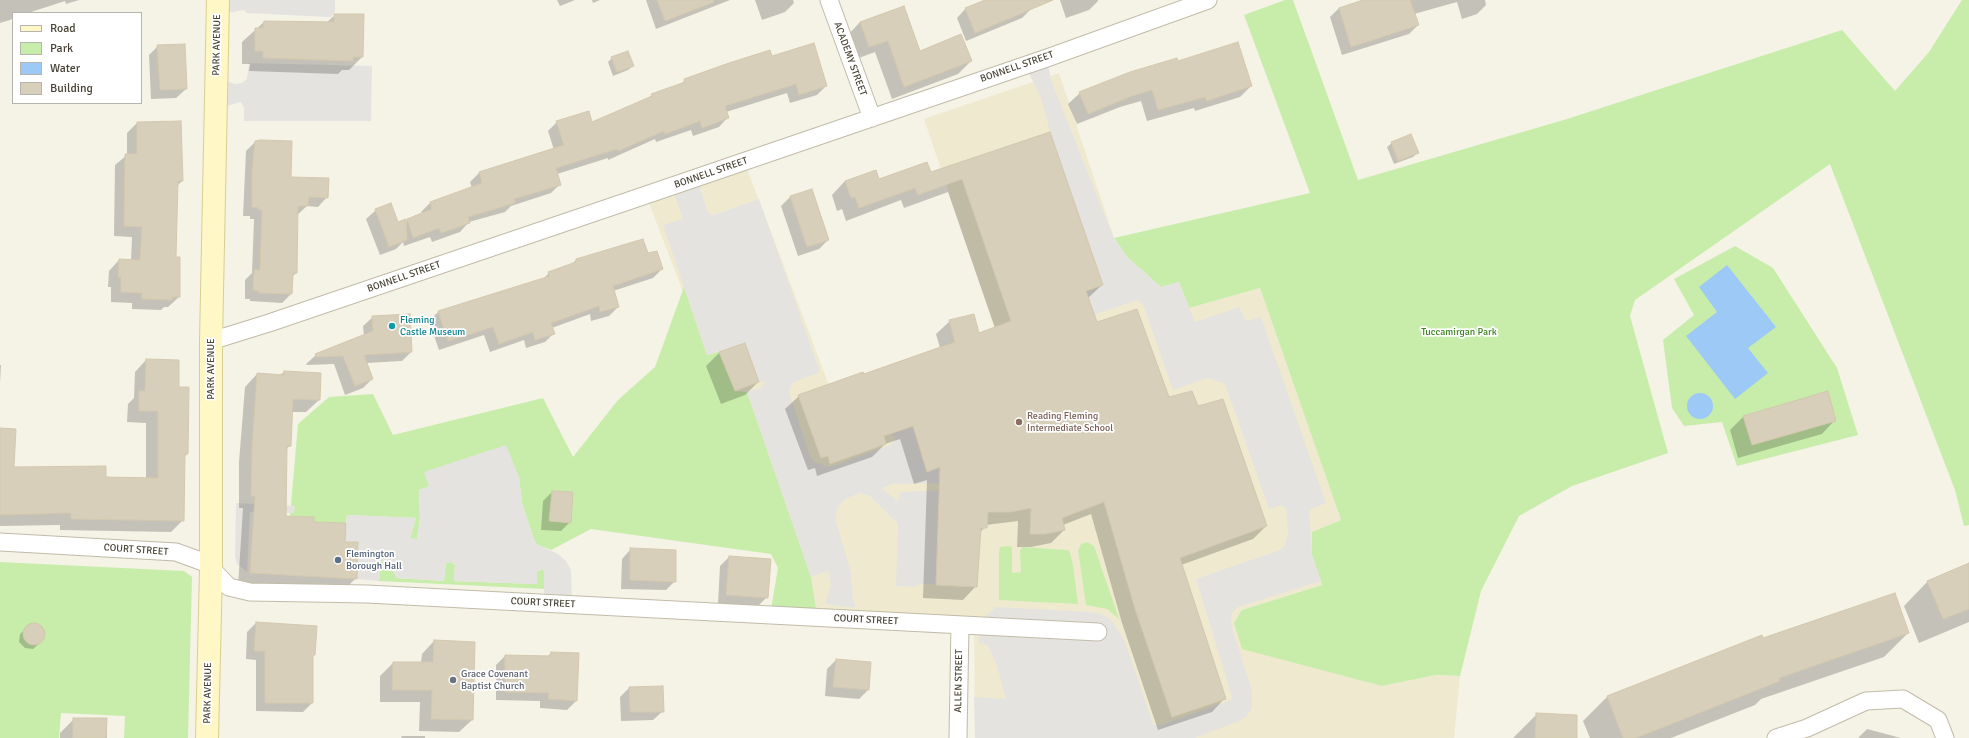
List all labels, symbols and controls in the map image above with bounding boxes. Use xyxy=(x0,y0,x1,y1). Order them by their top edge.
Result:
legend xyxy=(12,12,142,104)
street label: PARK AVENUE xyxy=(210,14,224,76)
street label: ACADEMY STREET xyxy=(831,20,869,98)
text: Road xyxy=(50,21,76,36)
text: Park xyxy=(50,41,73,56)
street label: BONNELL STREET xyxy=(979,49,1055,85)
text: Water xyxy=(50,61,80,76)
text: Building xyxy=(50,81,93,96)
street label: BONNELL STREET xyxy=(673,155,749,191)
street label: BONNELL STREET xyxy=(366,259,442,295)
place label: Fleming Castle Museum xyxy=(400,314,465,338)
marker: Fleming Castle Museum xyxy=(387,321,397,331)
park label: Tuccamirgan Park xyxy=(1421,326,1497,338)
street label: PARK AVENUE xyxy=(205,338,217,400)
place label: Reading Fleming Intermediate School xyxy=(1027,410,1113,434)
marker: Reading Fleming Intermediate School xyxy=(1014,417,1024,427)
street label: COURT STREET xyxy=(103,542,169,558)
place label: Flemington Borough Hall xyxy=(346,548,402,572)
marker: Flemington Borough Hall xyxy=(333,555,343,565)
street label: COURT STREET xyxy=(510,595,576,611)
street label: COURT STREET xyxy=(833,612,899,628)
street label: ALLEN STREET xyxy=(952,649,966,713)
street label: PARK AVENUE xyxy=(201,662,215,724)
place label: Grace Covenant Baptist Church xyxy=(461,668,528,692)
marker: Grace Covenant Baptist Church xyxy=(448,675,458,685)

